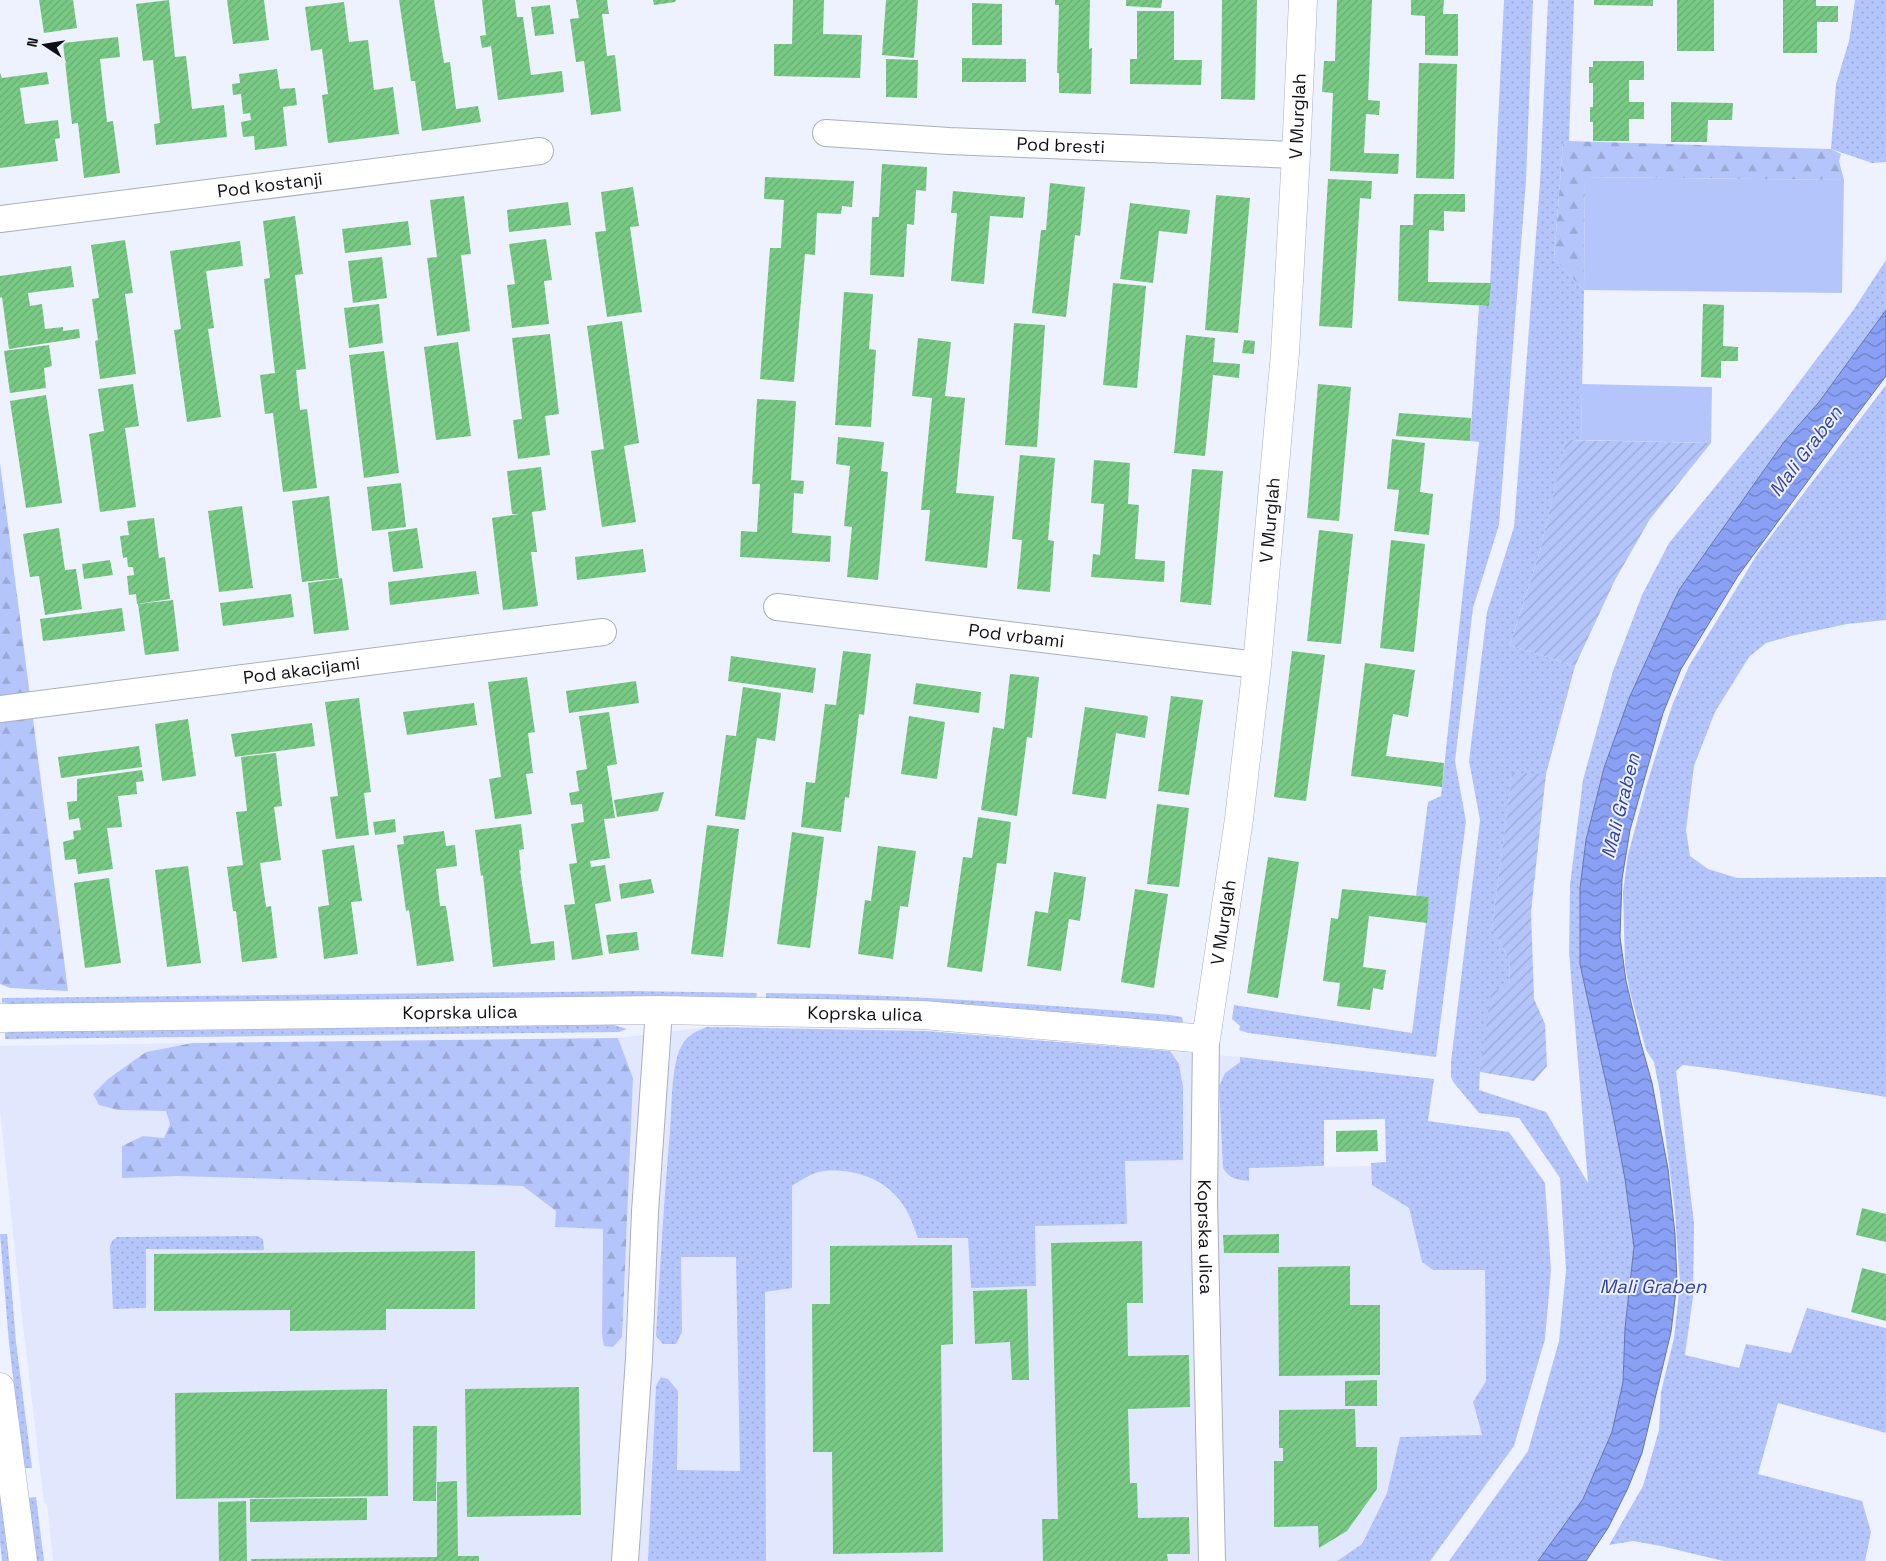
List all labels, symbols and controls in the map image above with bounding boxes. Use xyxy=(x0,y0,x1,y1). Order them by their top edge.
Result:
north arrow xyxy=(20,20,70,70)
text: N xyxy=(23,36,42,49)
street label: V Murglah xyxy=(1284,73,1311,160)
street label: Pod bresti xyxy=(1016,132,1105,158)
street label: Pod kostanji xyxy=(216,166,324,203)
water label: Mali Graben xyxy=(1763,401,1848,502)
street label: V Murglah xyxy=(1254,476,1285,564)
street label: Pod vrbami xyxy=(967,618,1065,653)
street label: Pod akacijami xyxy=(242,651,361,689)
water label: Mali Graben xyxy=(1595,751,1646,861)
street label: V Murglah xyxy=(1205,878,1241,967)
street label: Koprska ulica xyxy=(402,1000,518,1024)
street label: Koprska ulica xyxy=(807,1001,923,1026)
street label: Koprska ulica xyxy=(1193,1179,1218,1295)
water label: Mali Graben xyxy=(1600,1274,1707,1299)

